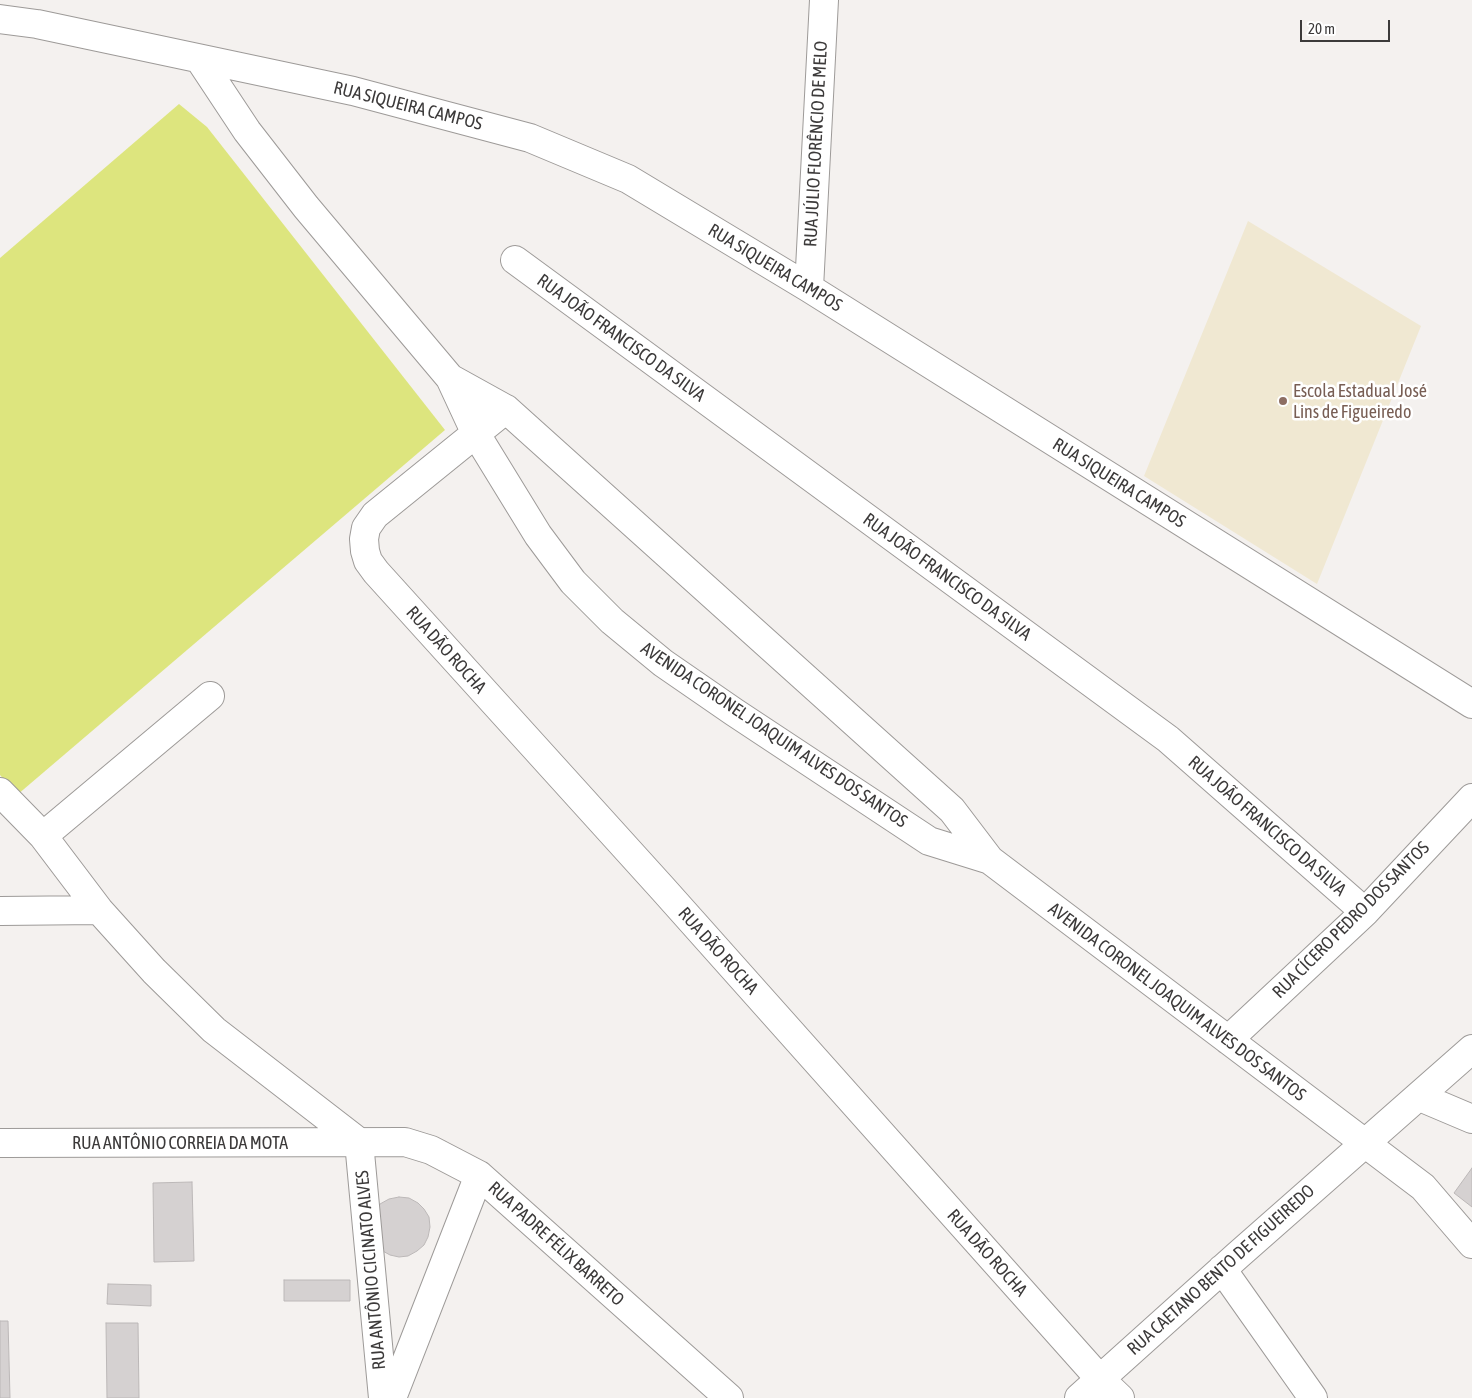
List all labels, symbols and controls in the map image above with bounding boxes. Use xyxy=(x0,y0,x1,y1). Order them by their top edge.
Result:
scale bar xyxy=(1302,10,1392,42)
text: 20 m xyxy=(1308,20,1335,37)
street label: RUA JÚLIO FLORÊNCIO DE MELO xyxy=(800,40,832,248)
street label: RUA SIQUEIRA CAMPOS xyxy=(331,77,485,135)
street label: RUA SIQUEIRA CAMPOS xyxy=(704,219,846,317)
street label: RUA JOÃO FRANCISCO DA SILVA xyxy=(533,270,709,406)
place label: Escola Estadual José Lins de Figueiredo xyxy=(1293,380,1427,422)
marker: Escola Estadual José Lins de Figueiredo xyxy=(1277,395,1289,407)
street label: RUA SIQUEIRA CAMPOS xyxy=(1049,433,1189,533)
street label: RUA JOÃO FRANCISCO DA SILVA xyxy=(859,509,1035,645)
street label: RUA DÃO ROCHA xyxy=(401,602,491,698)
street label: AVENIDA CORONEL JOAQUIM ALVES DOS SANTOS xyxy=(637,637,911,833)
street label: RUA JOÃO FRANCISCO DA SILVA xyxy=(1184,751,1350,901)
street label: RUA CÍCERO PEDRO DOS SANTOS xyxy=(1268,837,1434,1003)
street label: AVENIDA CORONEL JOAQUIM ALVES DOS SANTOS xyxy=(1044,898,1310,1106)
street label: RUA DÃO ROCHA xyxy=(673,903,763,999)
street label: RUA ANTÔNIO CORREIA DA MOTA xyxy=(72,1132,288,1154)
street label: RUA ANTÔNIO CICINATO ALVES xyxy=(352,1169,390,1371)
street label: RUA PADRE FÉLIX BARRETO xyxy=(484,1177,628,1311)
street label: RUA CAETANO BENTO DE FIGUEIREDO xyxy=(1123,1180,1319,1360)
street label: RUA DÃO ROCHA xyxy=(942,1205,1032,1301)

